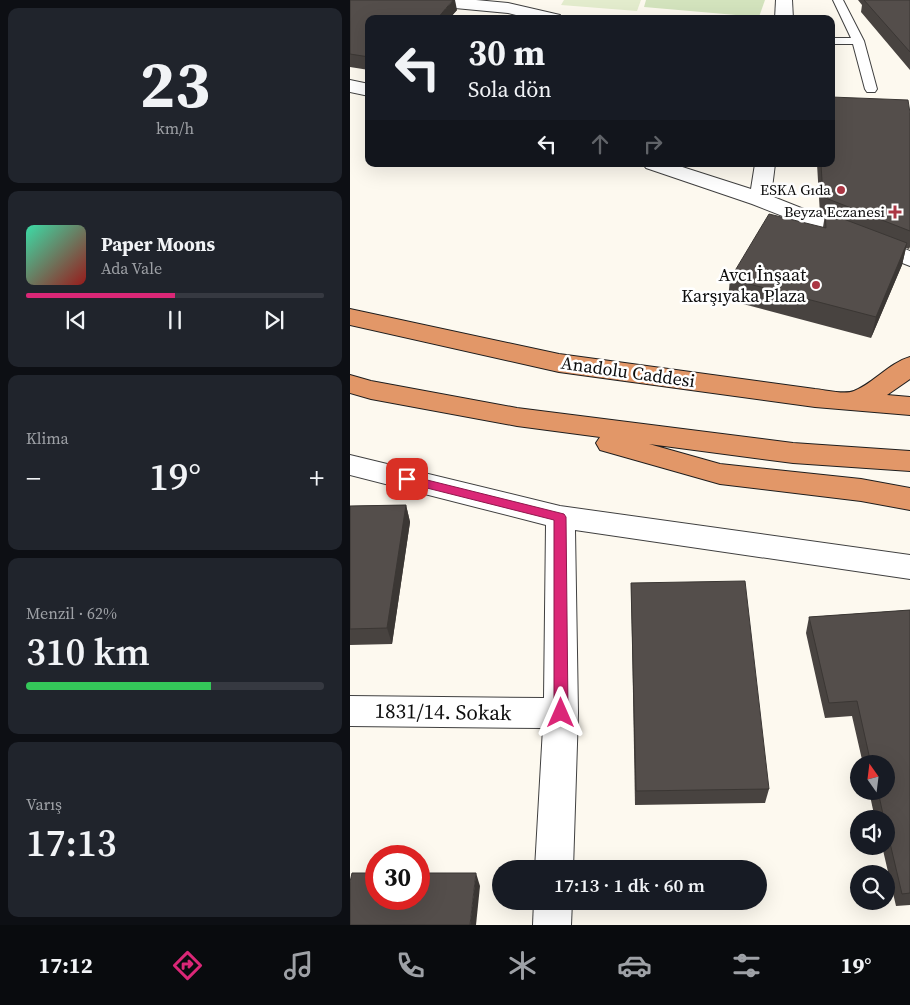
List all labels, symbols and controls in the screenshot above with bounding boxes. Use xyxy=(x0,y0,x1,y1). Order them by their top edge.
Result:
text: 30 m xyxy=(468,29,545,77)
icon: left xyxy=(385,35,450,100)
text: 23 xyxy=(140,40,210,129)
text: Sola dön xyxy=(468,74,552,104)
text: km/h xyxy=(156,117,194,139)
icon: left xyxy=(533,130,561,158)
icon: ahead xyxy=(586,130,614,158)
icon: right xyxy=(639,130,667,158)
place label: ESKA Gıda xyxy=(760,179,831,200)
marker: ESKA Gıda xyxy=(835,184,847,196)
place label: Beyza Eczanesi xyxy=(784,201,885,222)
marker: Beyza Eczanesi xyxy=(889,206,901,218)
text: Paper Moons xyxy=(101,231,215,257)
text: Ada Vale xyxy=(101,257,162,279)
place label: Avcı İnşaat Karşıyaka Plaza xyxy=(681,262,807,308)
marker: Avcı İnşaat Karşıyaka Plaza xyxy=(810,279,822,291)
icon: previous xyxy=(62,306,90,334)
icon: pause xyxy=(161,306,189,334)
icon: next xyxy=(260,306,288,334)
street label: Anadolu Caddesi xyxy=(559,350,697,393)
text: Klima xyxy=(26,427,69,449)
text: 19° xyxy=(149,451,201,503)
pin xyxy=(386,458,428,500)
text: − xyxy=(26,459,41,497)
text: + xyxy=(309,459,324,497)
icon: arrive xyxy=(393,465,421,493)
text: Menzil · 62% xyxy=(26,602,117,624)
text: 310 km xyxy=(26,626,150,678)
position arrow xyxy=(534,686,586,738)
street label: 1831/14. Sokak xyxy=(374,696,512,727)
north arrow xyxy=(850,755,895,800)
map controls xyxy=(850,755,895,910)
text: Varış xyxy=(26,793,62,815)
button: sound xyxy=(850,810,895,855)
text: 17:13 xyxy=(26,817,116,869)
speed limit sign: 30 xyxy=(365,845,430,910)
button: search xyxy=(850,865,895,910)
text: 17:13 · 1 dk · 60 m xyxy=(554,872,705,898)
icon: directions xyxy=(170,948,205,983)
icon: music xyxy=(281,948,316,983)
icon: phone xyxy=(393,948,428,983)
icon: climate xyxy=(505,948,540,983)
icon: car xyxy=(617,948,652,983)
icon: filters xyxy=(729,948,764,983)
text: 17:12 xyxy=(38,950,93,980)
text: 19° xyxy=(841,950,872,980)

